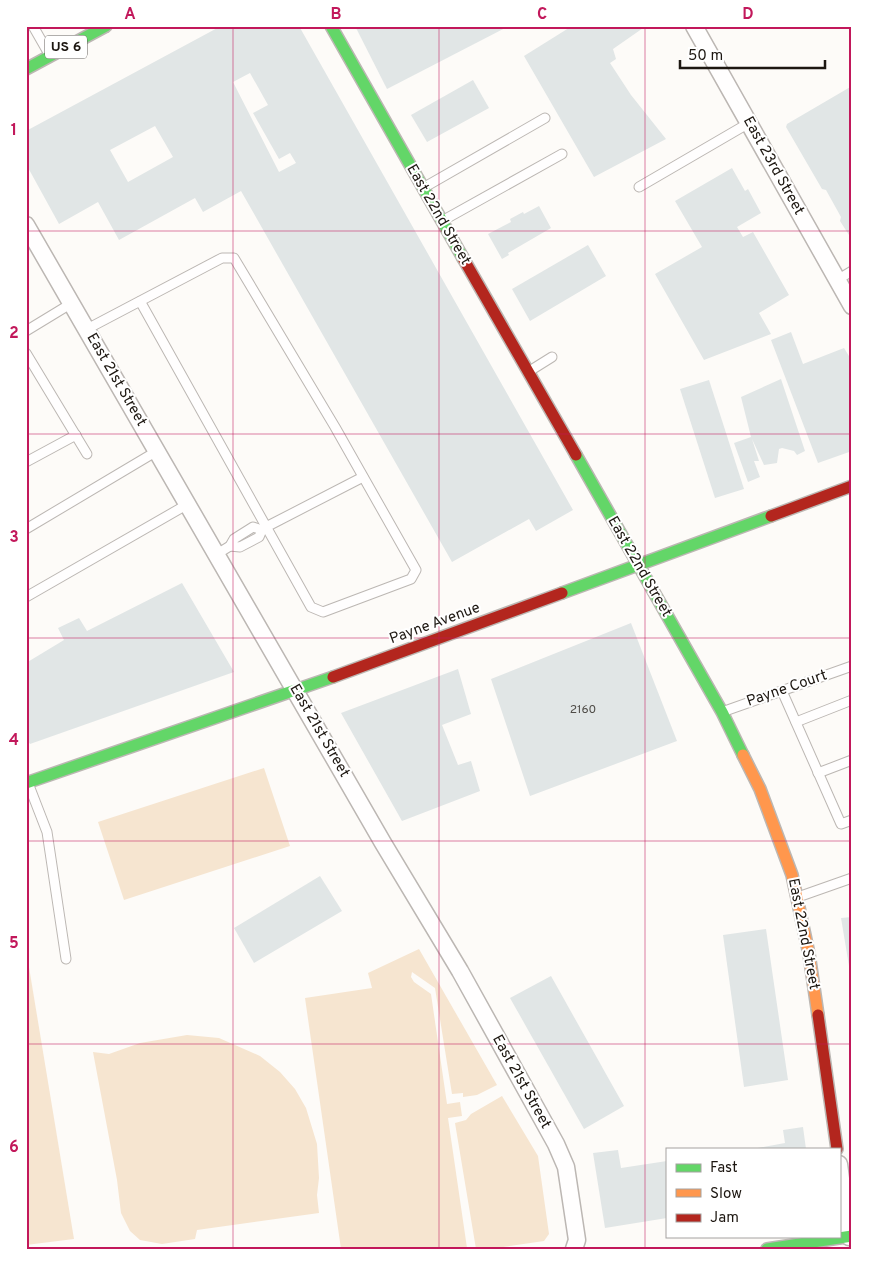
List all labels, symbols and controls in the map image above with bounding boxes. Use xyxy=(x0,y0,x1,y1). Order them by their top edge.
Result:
text: A xyxy=(124,5,136,25)
text: B xyxy=(330,5,342,25)
text: C xyxy=(537,5,547,25)
text: D xyxy=(742,5,754,25)
road number: US 6 xyxy=(45,36,87,58)
scale bar xyxy=(680,38,826,70)
text: 50 m xyxy=(688,47,723,66)
street label: East 23rd Street xyxy=(738,113,808,219)
text: 1 xyxy=(11,121,17,141)
street label: East 22nd Street xyxy=(401,161,475,269)
text: 2 xyxy=(9,324,19,344)
street label: East 21st Street xyxy=(82,330,150,430)
street label: East 22nd Street xyxy=(602,513,676,621)
text: 3 xyxy=(9,528,19,548)
street label: Payne Avenue xyxy=(387,599,483,649)
street label: Payne Court xyxy=(744,666,830,712)
street label: East 21st Street xyxy=(285,681,353,781)
house number: 2160 xyxy=(570,702,596,718)
text: 4 xyxy=(9,731,19,751)
street label: East 22nd Street xyxy=(783,877,823,991)
text: 5 xyxy=(9,934,19,954)
street label: East 21st Street xyxy=(487,1032,555,1132)
text: 6 xyxy=(9,1138,19,1158)
legend xyxy=(666,1148,840,1238)
text: Fast xyxy=(710,1159,738,1178)
text: Slow xyxy=(710,1185,742,1204)
text: Jam xyxy=(710,1209,739,1228)

